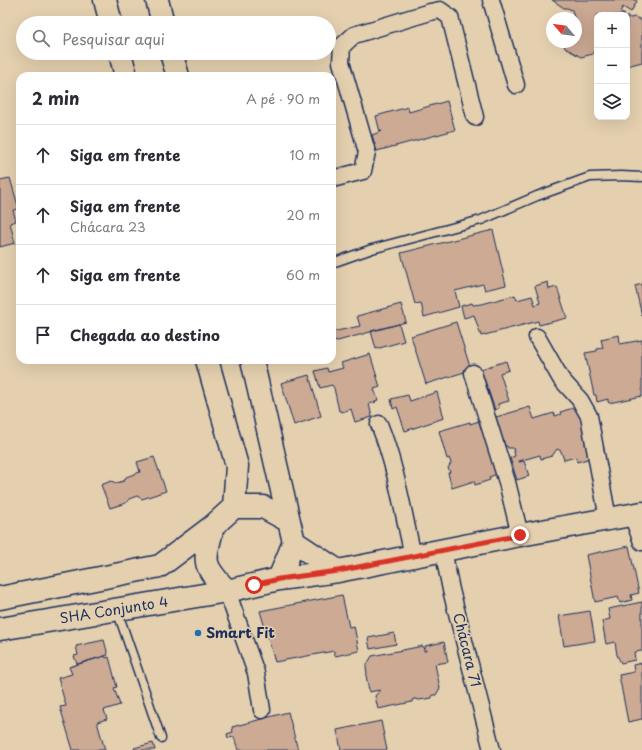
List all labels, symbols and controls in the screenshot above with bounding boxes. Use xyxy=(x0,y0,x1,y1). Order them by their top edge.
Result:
north arrow xyxy=(546,12,582,48)
map controls xyxy=(594,12,630,120)
button: + xyxy=(594,12,630,48)
search box xyxy=(16,16,336,60)
icon: search xyxy=(30,27,52,49)
text: Pesquisar aqui xyxy=(62,27,165,50)
button: − xyxy=(594,48,630,84)
button: layers xyxy=(594,84,630,120)
text: 2 min xyxy=(32,85,79,111)
text: A pé · 90 m xyxy=(246,89,320,108)
text: Siga em frente xyxy=(70,143,180,166)
icon: ahead xyxy=(32,144,54,166)
text: 10 m xyxy=(290,145,320,164)
text: Siga em frente xyxy=(70,194,180,217)
icon: ahead xyxy=(32,204,54,226)
text: 20 m xyxy=(286,205,320,224)
text: Chácara 23 xyxy=(70,217,146,236)
text: Siga em frente xyxy=(70,263,180,286)
icon: ahead xyxy=(32,264,54,286)
text: 60 m xyxy=(286,265,320,284)
text: Chegada ao destino xyxy=(70,323,220,346)
icon: arrive xyxy=(32,324,54,346)
route end xyxy=(511,526,529,544)
route start xyxy=(245,576,263,594)
street label: SHA Conjunto 4 xyxy=(58,591,170,628)
street label: Chácara 71 xyxy=(448,611,487,689)
place label: Smart Fit xyxy=(206,622,275,643)
marker: Smart Fit xyxy=(193,628,203,638)

